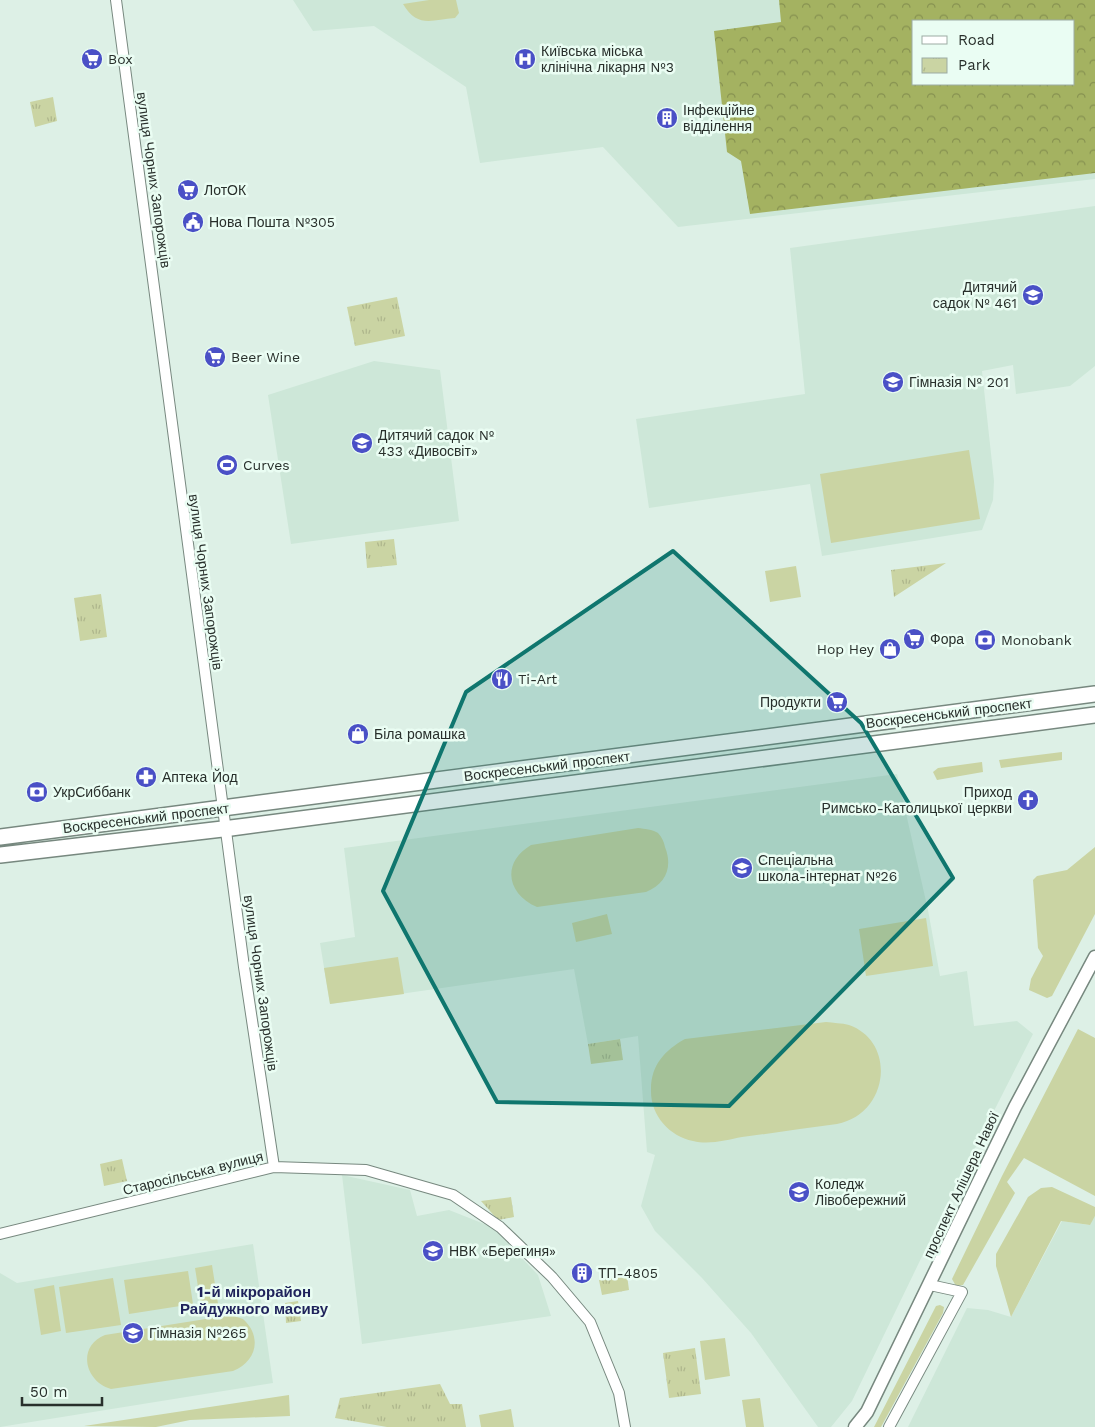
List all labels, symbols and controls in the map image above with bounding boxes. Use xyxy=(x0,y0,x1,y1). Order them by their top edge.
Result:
legend xyxy=(912,20,1075,85)
text: Road xyxy=(958,31,995,49)
place label: Київська міська клінічна лікарня №3 xyxy=(541,43,674,75)
supermarket icon: Box xyxy=(80,47,104,71)
hospital icon: Київська міська клінічна лікарня №3 xyxy=(513,47,537,71)
place label: Box xyxy=(108,51,133,67)
text: Park xyxy=(958,56,991,74)
street label: вулиця Чорних Запорожців xyxy=(134,91,174,269)
place label: Інфекційне відділення xyxy=(683,102,755,134)
building icon: Інфекційне відділення xyxy=(655,106,679,130)
supermarket icon: ЛотОК xyxy=(176,178,200,202)
place label: ЛотОК xyxy=(204,182,247,198)
public building icon: Нова Пошта №305 xyxy=(181,210,205,234)
place label: Нова Пошта №305 xyxy=(209,214,335,230)
place label: Дитячий садок № 461 xyxy=(933,279,1017,311)
school or university icon: Дитячий садок № 461 xyxy=(1021,283,1045,307)
supermarket icon: Beer Wine xyxy=(203,345,227,369)
place label: Beer Wine xyxy=(231,349,300,365)
school or university icon: Гімназія № 201 xyxy=(881,370,905,394)
place label: Гімназія № 201 xyxy=(909,374,1009,390)
place label: Дитячий садок № 433 «Дивосвіт» xyxy=(378,427,494,459)
school or university icon: Дитячий садок № 433 «Дивосвіт» xyxy=(350,431,374,455)
sports icon: Curves xyxy=(215,453,239,477)
place label: Curves xyxy=(243,457,290,473)
street label: вулиця Чорних Запорожців xyxy=(186,493,226,671)
supermarket icon: Фора xyxy=(902,627,926,651)
bank icon: Monobank xyxy=(973,628,997,652)
place label: Фора xyxy=(930,631,964,647)
place label: Monobank xyxy=(1001,632,1072,648)
shop icon: Hop Hey xyxy=(878,637,902,661)
place label: Hop Hey xyxy=(817,641,875,657)
restaurant icon: Ti-Art xyxy=(490,667,514,691)
place label: Ti-Art xyxy=(518,671,557,687)
supermarket icon: Продукти xyxy=(825,690,849,714)
place label: Продукти xyxy=(760,694,821,710)
street label: Воскресенський проспект xyxy=(865,695,1034,731)
shop icon: Біла ромашка xyxy=(346,722,370,746)
place label: Біла ромашка xyxy=(374,726,466,742)
street label: Воскресенський проспект xyxy=(463,748,632,784)
pharmacy icon: Аптека Йод xyxy=(134,765,158,789)
place label: Аптека Йод xyxy=(162,768,238,785)
bank icon: УкрСиббанк xyxy=(25,780,49,804)
place label: УкрСиббанк xyxy=(53,784,131,800)
place label: Приход Римсько-Католицької церкви xyxy=(821,784,1012,816)
church icon: Приход Римсько-Католицької церкви xyxy=(1016,788,1040,812)
street label: Воскресенський проспект xyxy=(62,800,231,836)
place label: Спеціальна школа-інтернат №26 xyxy=(758,852,897,884)
school or university icon: Спеціальна школа-інтернат №26 xyxy=(730,856,754,880)
street label: вулиця Чорних Запорожців xyxy=(241,894,281,1072)
street label: проспект Алішера Навої xyxy=(920,1109,1002,1261)
street label: Старосільська вулиця xyxy=(121,1148,265,1198)
place label: Коледж Лівобережний xyxy=(815,1176,906,1208)
school or university icon: Коледж Лівобережний xyxy=(787,1180,811,1204)
school or university icon: НВК «Берегиня» xyxy=(421,1239,445,1263)
place label: НВК «Берегиня» xyxy=(449,1243,556,1259)
building icon: ТП-4805 xyxy=(570,1261,594,1285)
place label: ТП-4805 xyxy=(598,1265,658,1281)
district label: 1-й мікрорайон Райдужного масиву xyxy=(180,1283,329,1318)
school or university icon: Гімназія №265 xyxy=(121,1321,145,1345)
place label: Гімназія №265 xyxy=(149,1325,247,1341)
scale bar xyxy=(22,1374,102,1406)
text: 50 m xyxy=(30,1383,67,1401)

